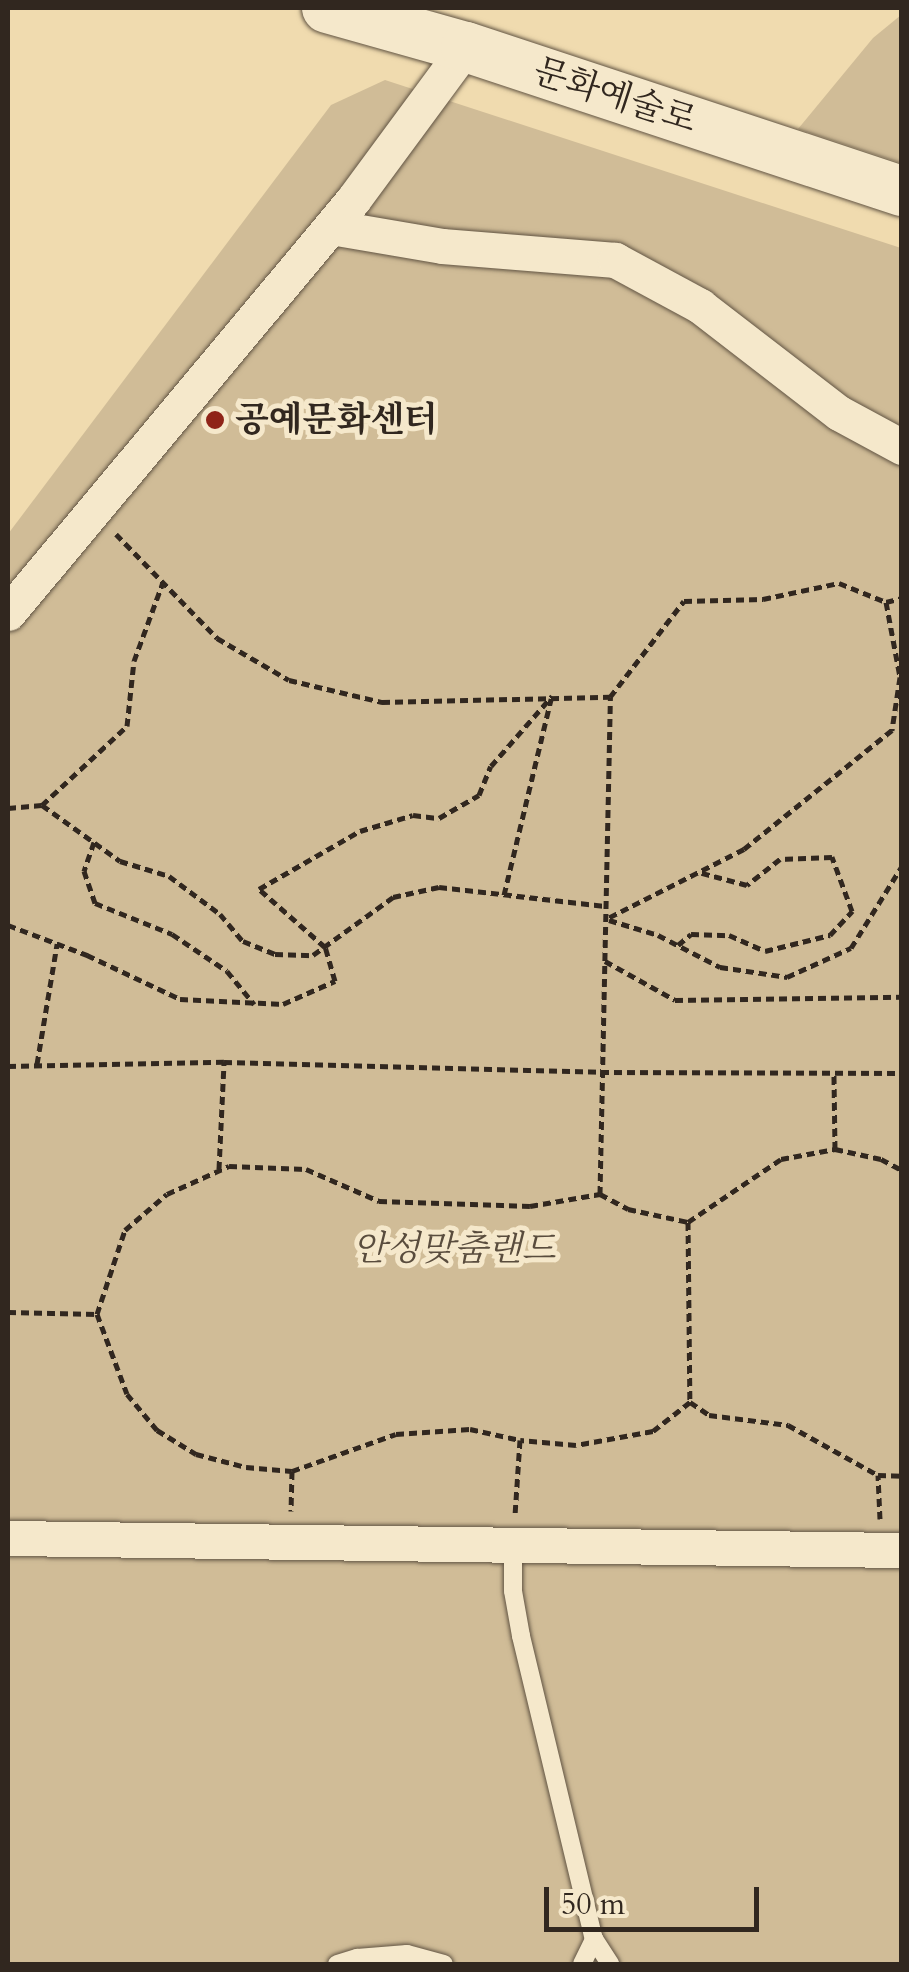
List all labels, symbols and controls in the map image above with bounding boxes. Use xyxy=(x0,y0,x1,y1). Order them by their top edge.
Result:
street label: 문화예술로 xyxy=(528,50,702,142)
place label: 공예문화센터 xyxy=(235,399,438,441)
marker: 공예문화센터 xyxy=(204,409,226,431)
park label: 안성맞춤랜드 xyxy=(353,1228,555,1270)
scale bar xyxy=(549,1867,764,1929)
text: 50 m xyxy=(561,1884,625,1925)

